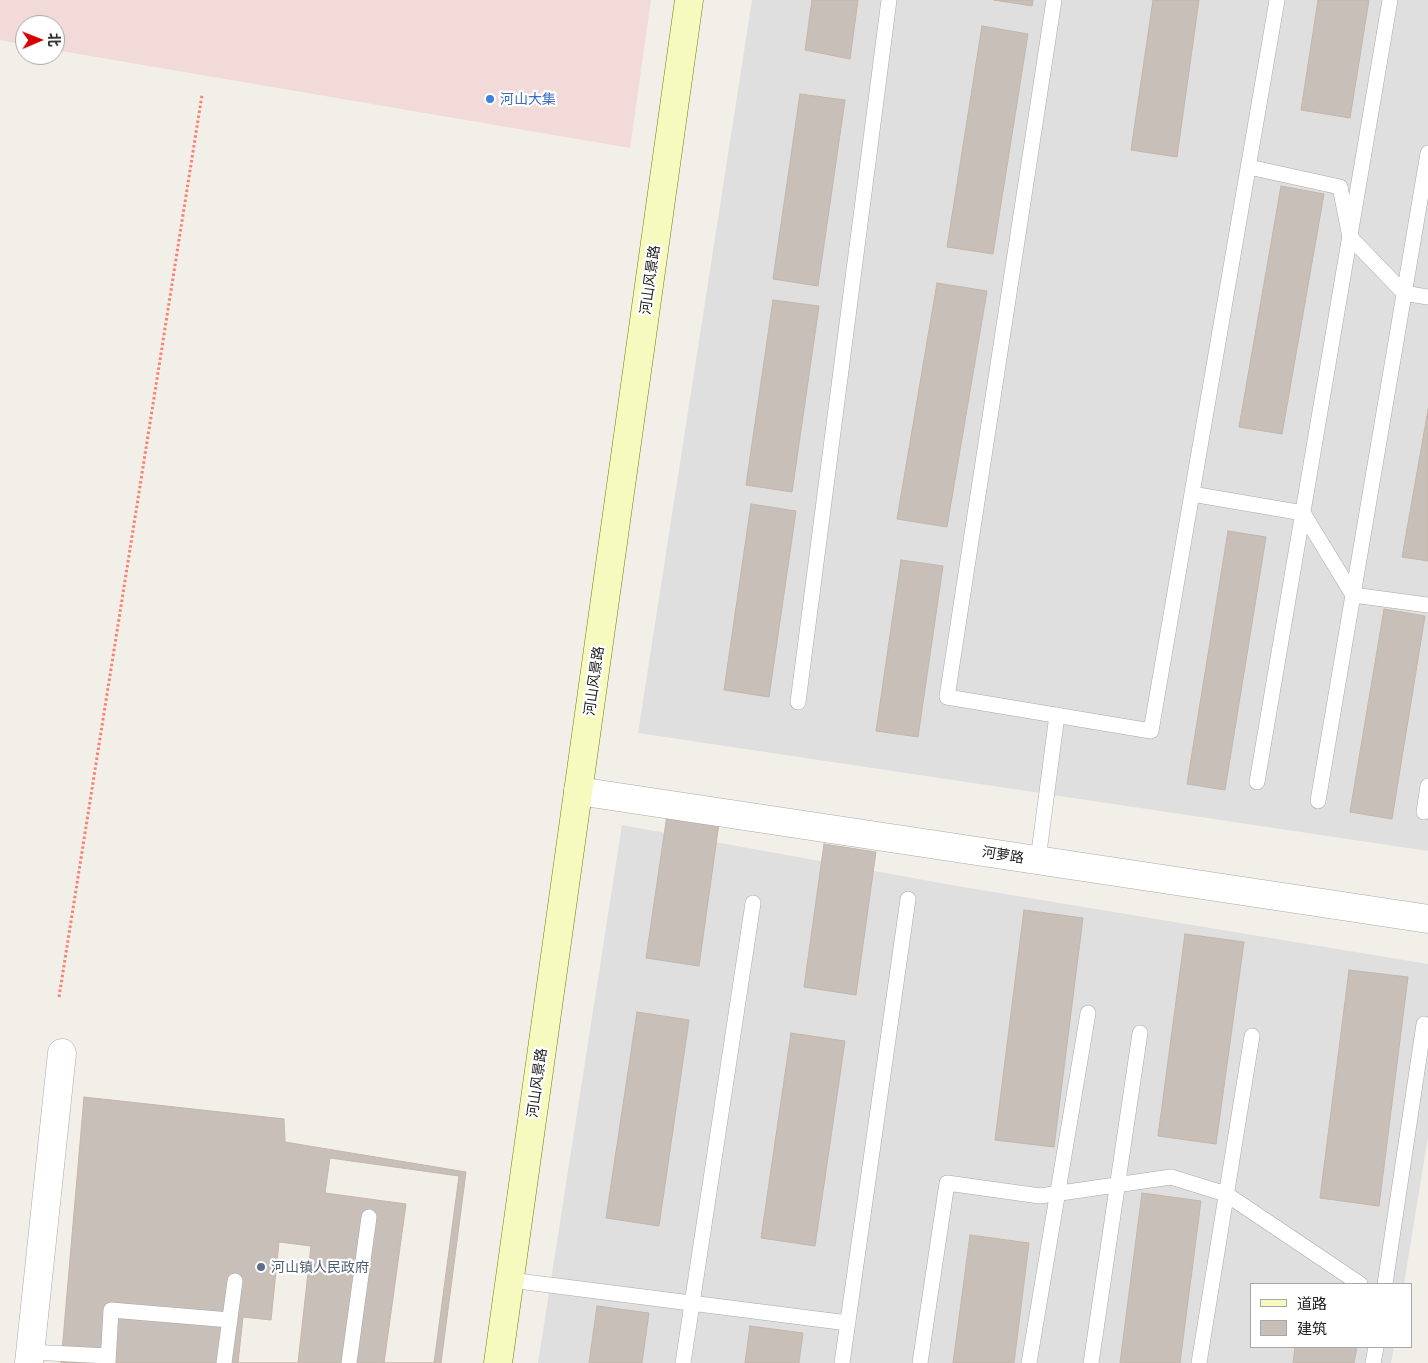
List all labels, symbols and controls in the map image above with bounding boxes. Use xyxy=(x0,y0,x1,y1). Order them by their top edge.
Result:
north arrow xyxy=(15,15,65,65)
text: 北 xyxy=(46,33,62,47)
place label: 河山大集 xyxy=(500,91,556,107)
marker: 河山大集 xyxy=(484,93,496,105)
street label: 河山风景路 xyxy=(637,244,663,316)
street label: 河山风景路 xyxy=(581,645,607,717)
street label: 河萝路 xyxy=(981,843,1025,867)
street label: 河山风景路 xyxy=(524,1047,550,1119)
place label: 河山镇人民政府 xyxy=(271,1259,369,1275)
marker: 河山镇人民政府 xyxy=(255,1261,267,1273)
legend xyxy=(1250,1283,1413,1348)
text: 道路 xyxy=(1297,1295,1327,1312)
text: 建筑 xyxy=(1297,1320,1327,1337)

